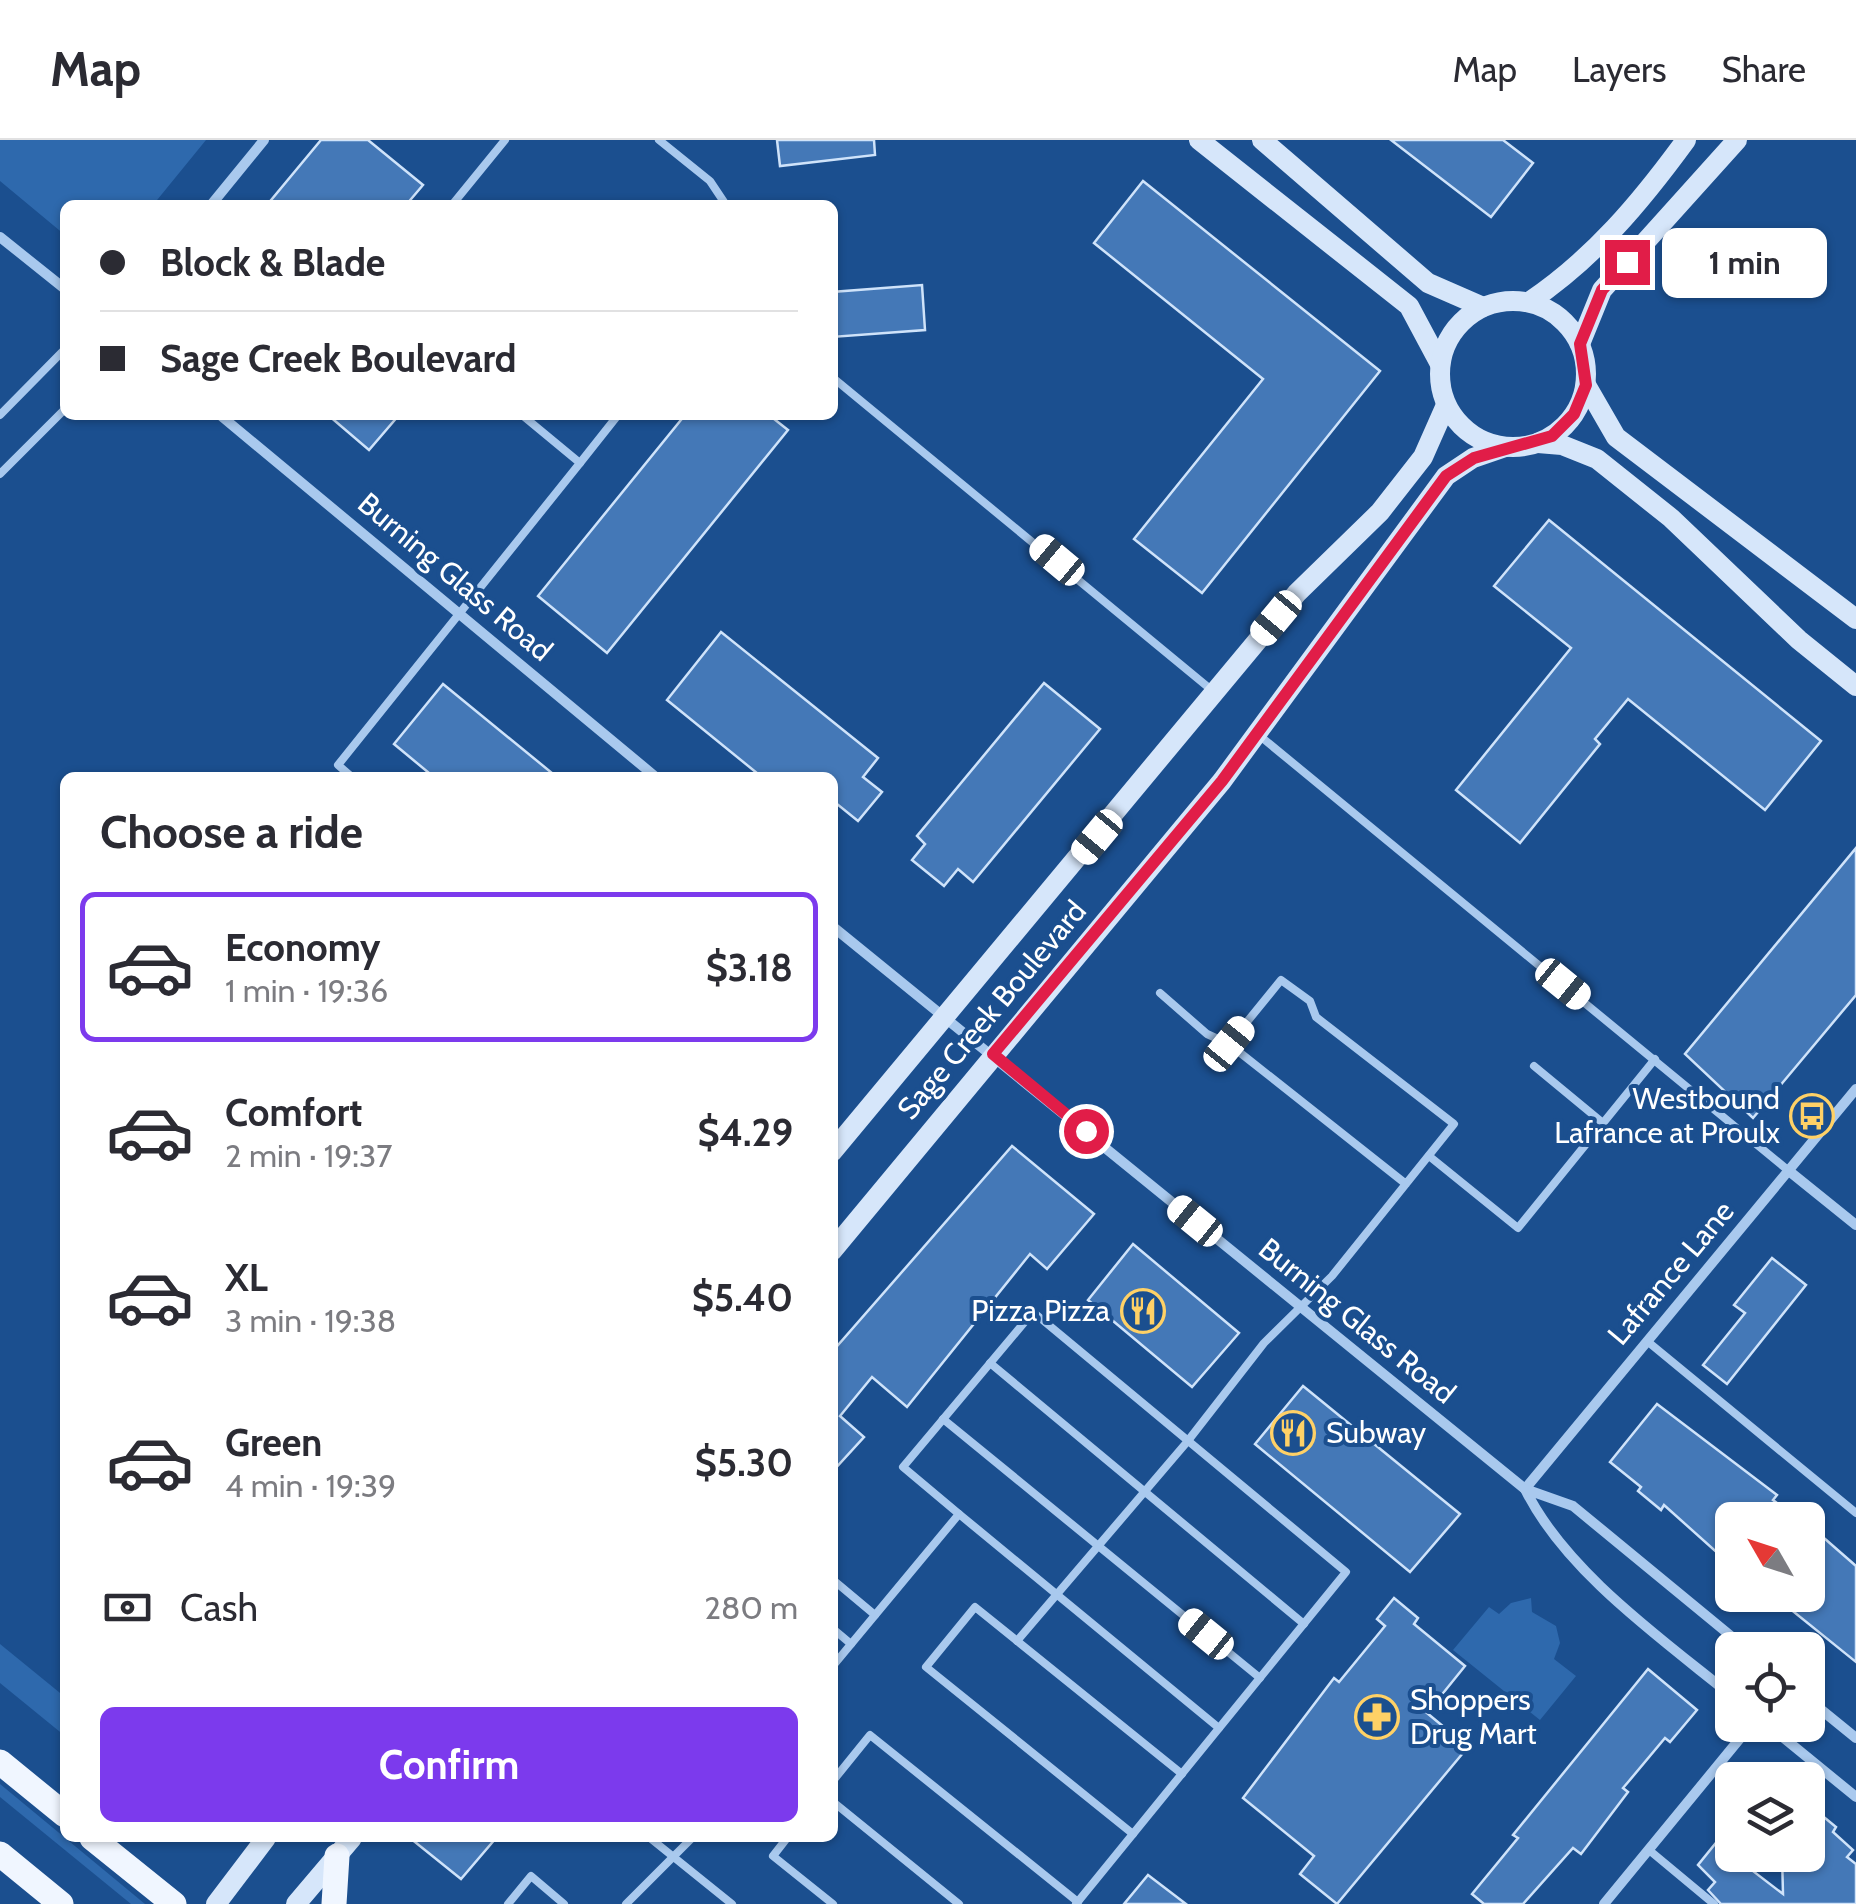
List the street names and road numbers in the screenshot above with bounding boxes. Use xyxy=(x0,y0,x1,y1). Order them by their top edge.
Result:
street label: Burning Glass Road xyxy=(350,484,560,669)
street label: Sage Creek Boulevard xyxy=(889,893,1094,1127)
street label: Lafrance Lane xyxy=(1600,1193,1742,1352)
street label: Burning Glass Road xyxy=(1251,1230,1463,1411)

